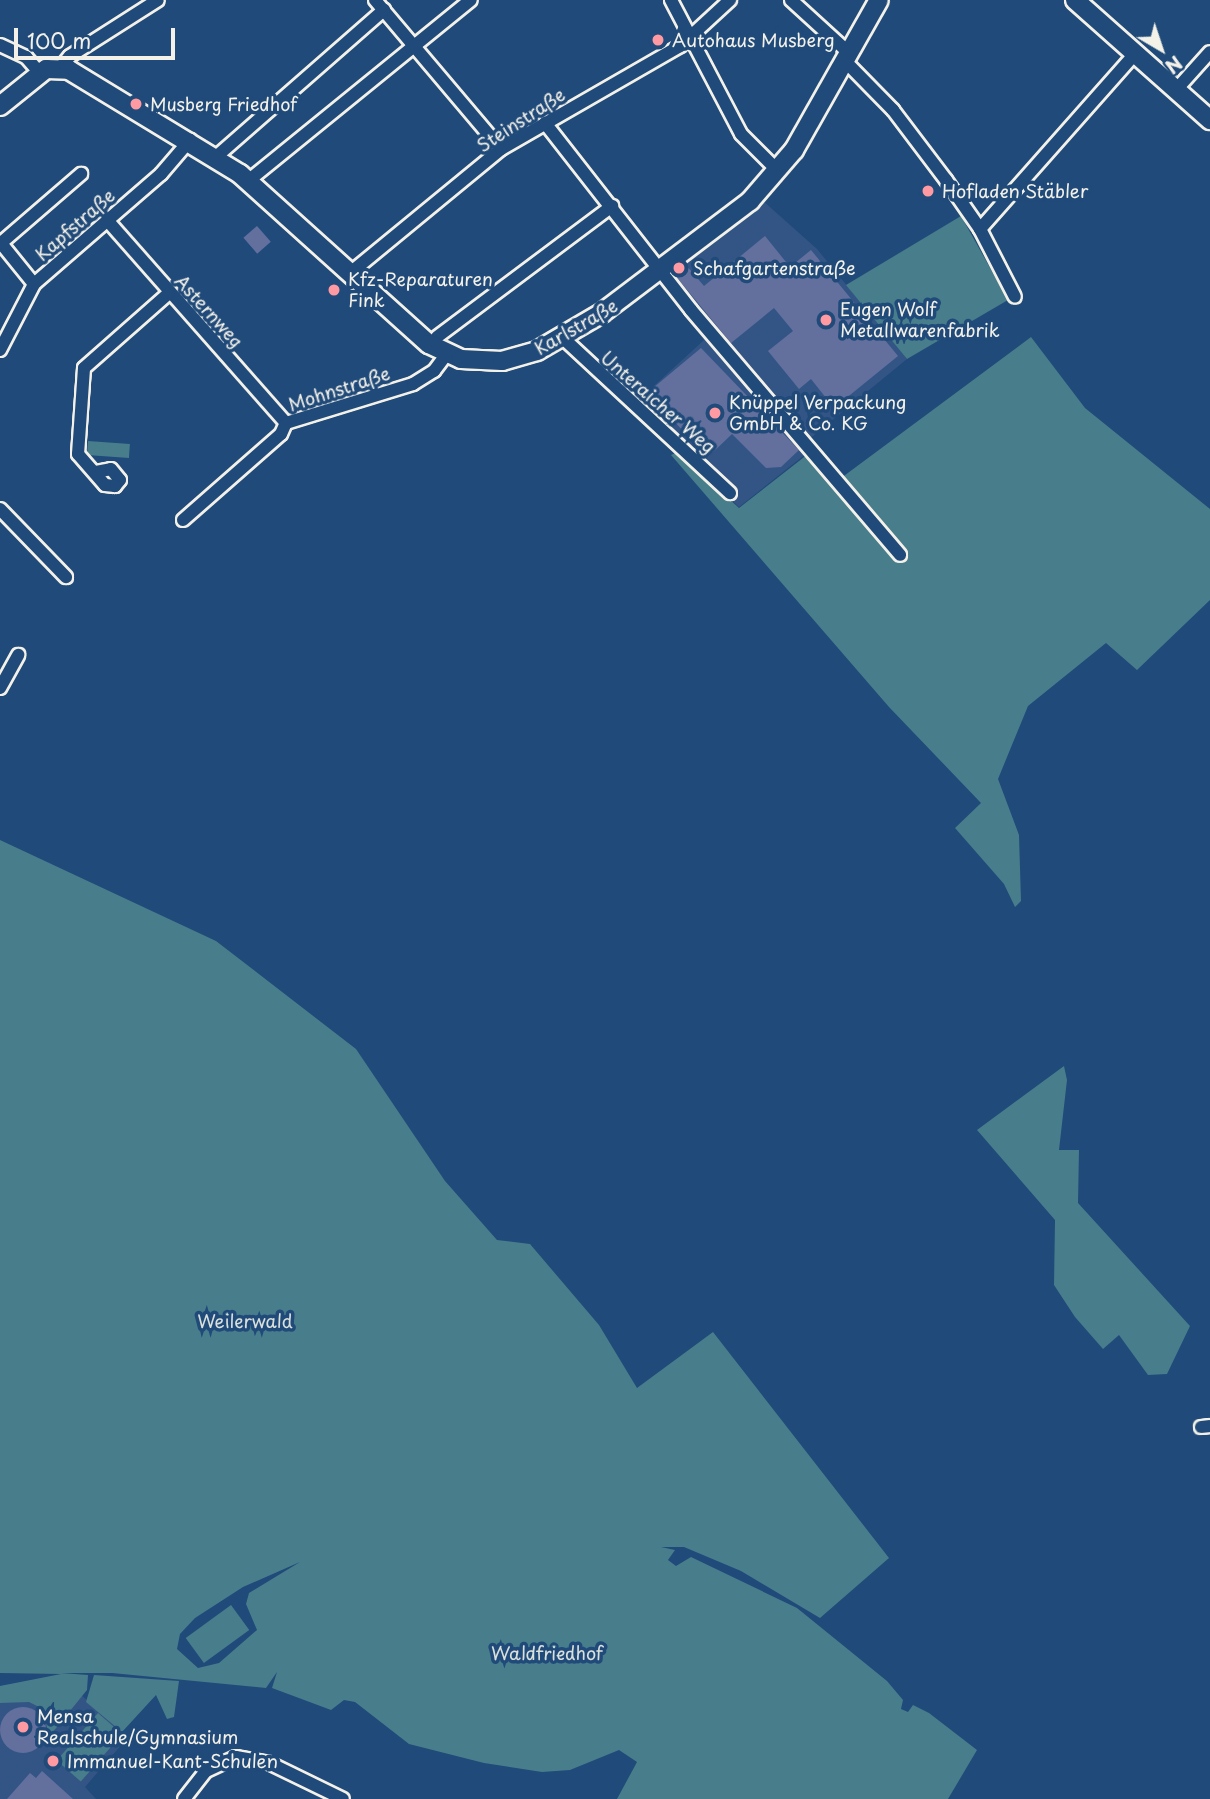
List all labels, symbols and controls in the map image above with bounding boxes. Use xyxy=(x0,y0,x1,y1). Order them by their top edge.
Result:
scale bar xyxy=(18,14,178,58)
north arrow xyxy=(1126,14,1196,84)
text: 100 m xyxy=(27,24,91,56)
place label: Autohaus Musberg xyxy=(672,29,834,51)
marker: Autohaus Musberg xyxy=(650,32,666,48)
text: N xyxy=(1160,50,1189,81)
street label: Steinstraße xyxy=(473,84,569,156)
place label: Musberg Friedhof xyxy=(150,93,298,115)
marker: Musberg Friedhof xyxy=(128,96,144,112)
place label: Hofladen Stäbler xyxy=(942,180,1089,202)
marker: Hofladen Stäbler xyxy=(920,183,936,199)
street label: Kapfstraße xyxy=(31,185,119,265)
place label: Schafgartenstraße xyxy=(693,257,856,279)
marker: Schafgartenstraße xyxy=(671,260,687,276)
place label: Kfz-Reparaturen Fink xyxy=(348,269,493,312)
street label: Asternweg xyxy=(171,270,247,352)
marker: Kfz-Reparaturen Fink xyxy=(326,282,342,298)
street label: Karlstraße xyxy=(531,295,621,359)
place label: Eugen Wolf Metallwarenfabrik xyxy=(840,299,1000,342)
marker: Eugen Wolf Metallwarenfabrik xyxy=(818,312,834,328)
street label: Unteraicher Weg xyxy=(596,346,720,458)
street label: Mohnstraße xyxy=(286,362,392,416)
place label: Knüppel Verpackung GmbH & Co. KG xyxy=(729,392,906,434)
marker: Knüppel Verpackung GmbH & Co. KG xyxy=(707,405,723,421)
park label: Weilerwald xyxy=(197,1310,293,1332)
park label: Waldfriedhof xyxy=(491,1642,603,1664)
place label: Mensa Realschule/Gymnasium xyxy=(37,1706,238,1748)
marker: Mensa Realschule/Gymnasium xyxy=(15,1719,31,1735)
place label: Immanuel-Kant-Schulen xyxy=(67,1750,278,1772)
marker: Immanuel-Kant-Schulen xyxy=(45,1753,61,1769)

